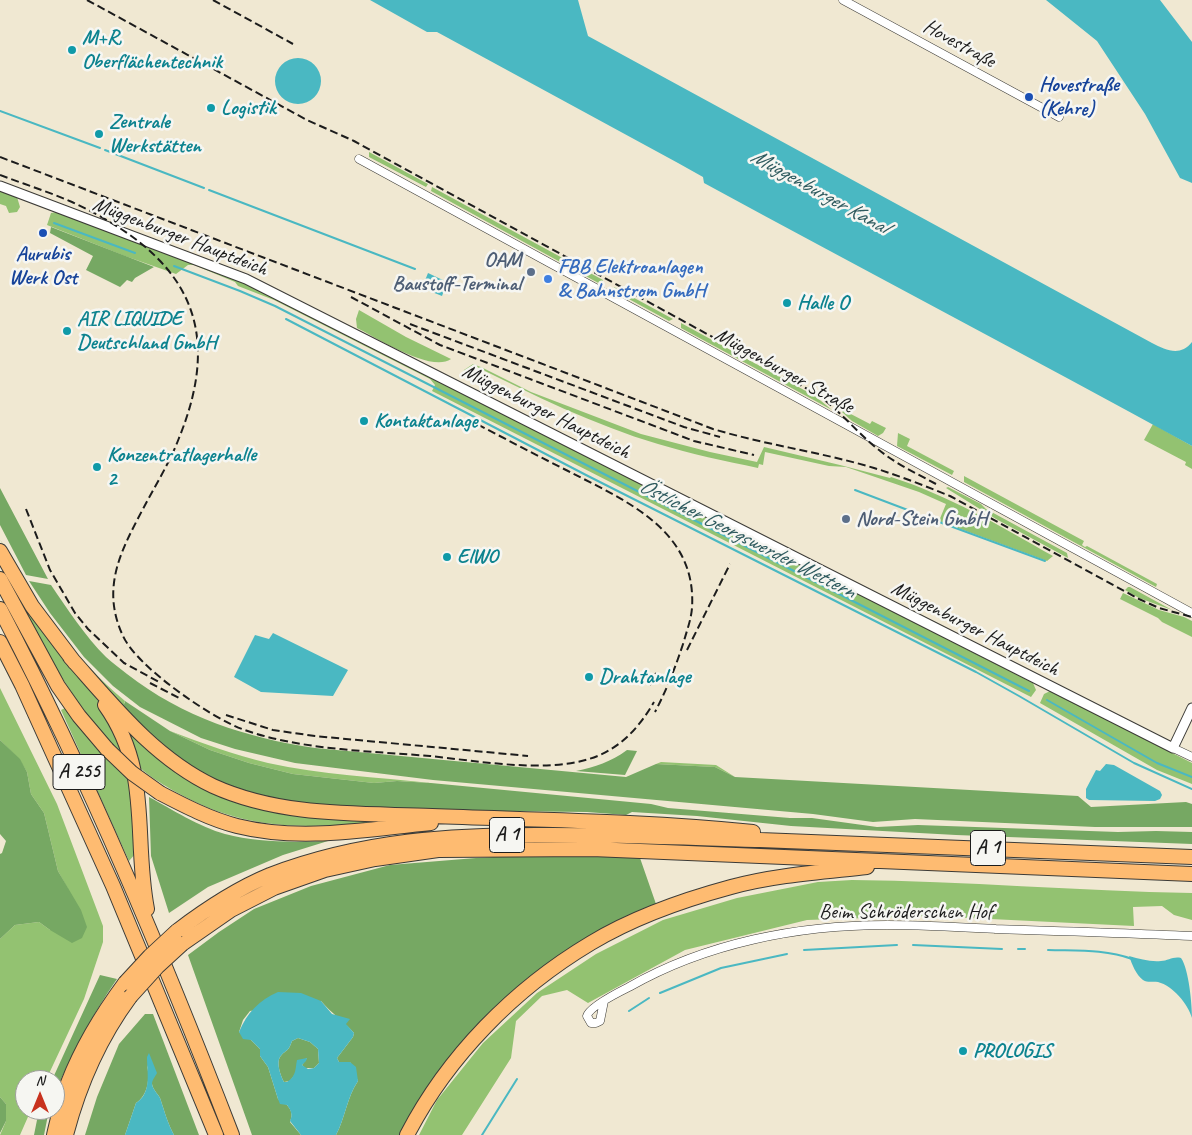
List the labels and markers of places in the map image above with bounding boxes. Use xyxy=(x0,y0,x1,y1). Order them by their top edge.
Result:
place label: M+R, Oberflächentechnik xyxy=(82,25,222,75)
marker: M+R, Oberflächentechnik xyxy=(66,44,78,56)
place label: Hovestraße (Kehre) xyxy=(1039,72,1119,122)
marker: Hovestraße (Kehre) xyxy=(1023,91,1035,103)
place label: Logistik xyxy=(221,95,276,121)
marker: Logistik xyxy=(205,102,217,114)
place label: Zentrale Werkstätten xyxy=(109,109,201,159)
marker: Zentrale Werkstätten xyxy=(93,128,105,140)
marker: Aurubis Werk Ost xyxy=(37,227,49,239)
place label: Aurubis Werk Ost xyxy=(9,241,77,291)
place label: OAM Baustoff-Terminal xyxy=(392,247,521,297)
place label: FBB Elektroanlagen & Bahnstrom GmbH xyxy=(558,254,705,304)
marker: OAM Baustoff-Terminal xyxy=(525,266,537,278)
marker: FBB Elektroanlagen & Bahnstrom GmbH xyxy=(542,273,554,285)
place label: Halle O xyxy=(797,290,849,316)
marker: Halle O xyxy=(781,297,793,309)
place label: AIR LIQUIDE Deutschland GmbH xyxy=(77,306,216,356)
marker: AIR LIQUIDE Deutschland GmbH xyxy=(61,325,73,337)
place label: Kontaktanlage xyxy=(374,408,477,434)
marker: Kontaktanlage xyxy=(358,415,370,427)
place label: Konzentratlagerhalle 2 xyxy=(107,442,256,492)
marker: Konzentratlagerhalle 2 xyxy=(91,461,103,473)
place label: Nord-Stein GmbH xyxy=(856,506,987,532)
marker: Nord-Stein GmbH xyxy=(840,513,852,525)
place label: ElWO xyxy=(457,544,498,570)
marker: ElWO xyxy=(441,551,453,563)
place label: Drahtanlage xyxy=(599,664,690,690)
marker: Drahtanlage xyxy=(583,671,595,683)
place label: PROLOGIS xyxy=(973,1038,1052,1064)
marker: PROLOGIS xyxy=(957,1045,969,1057)

